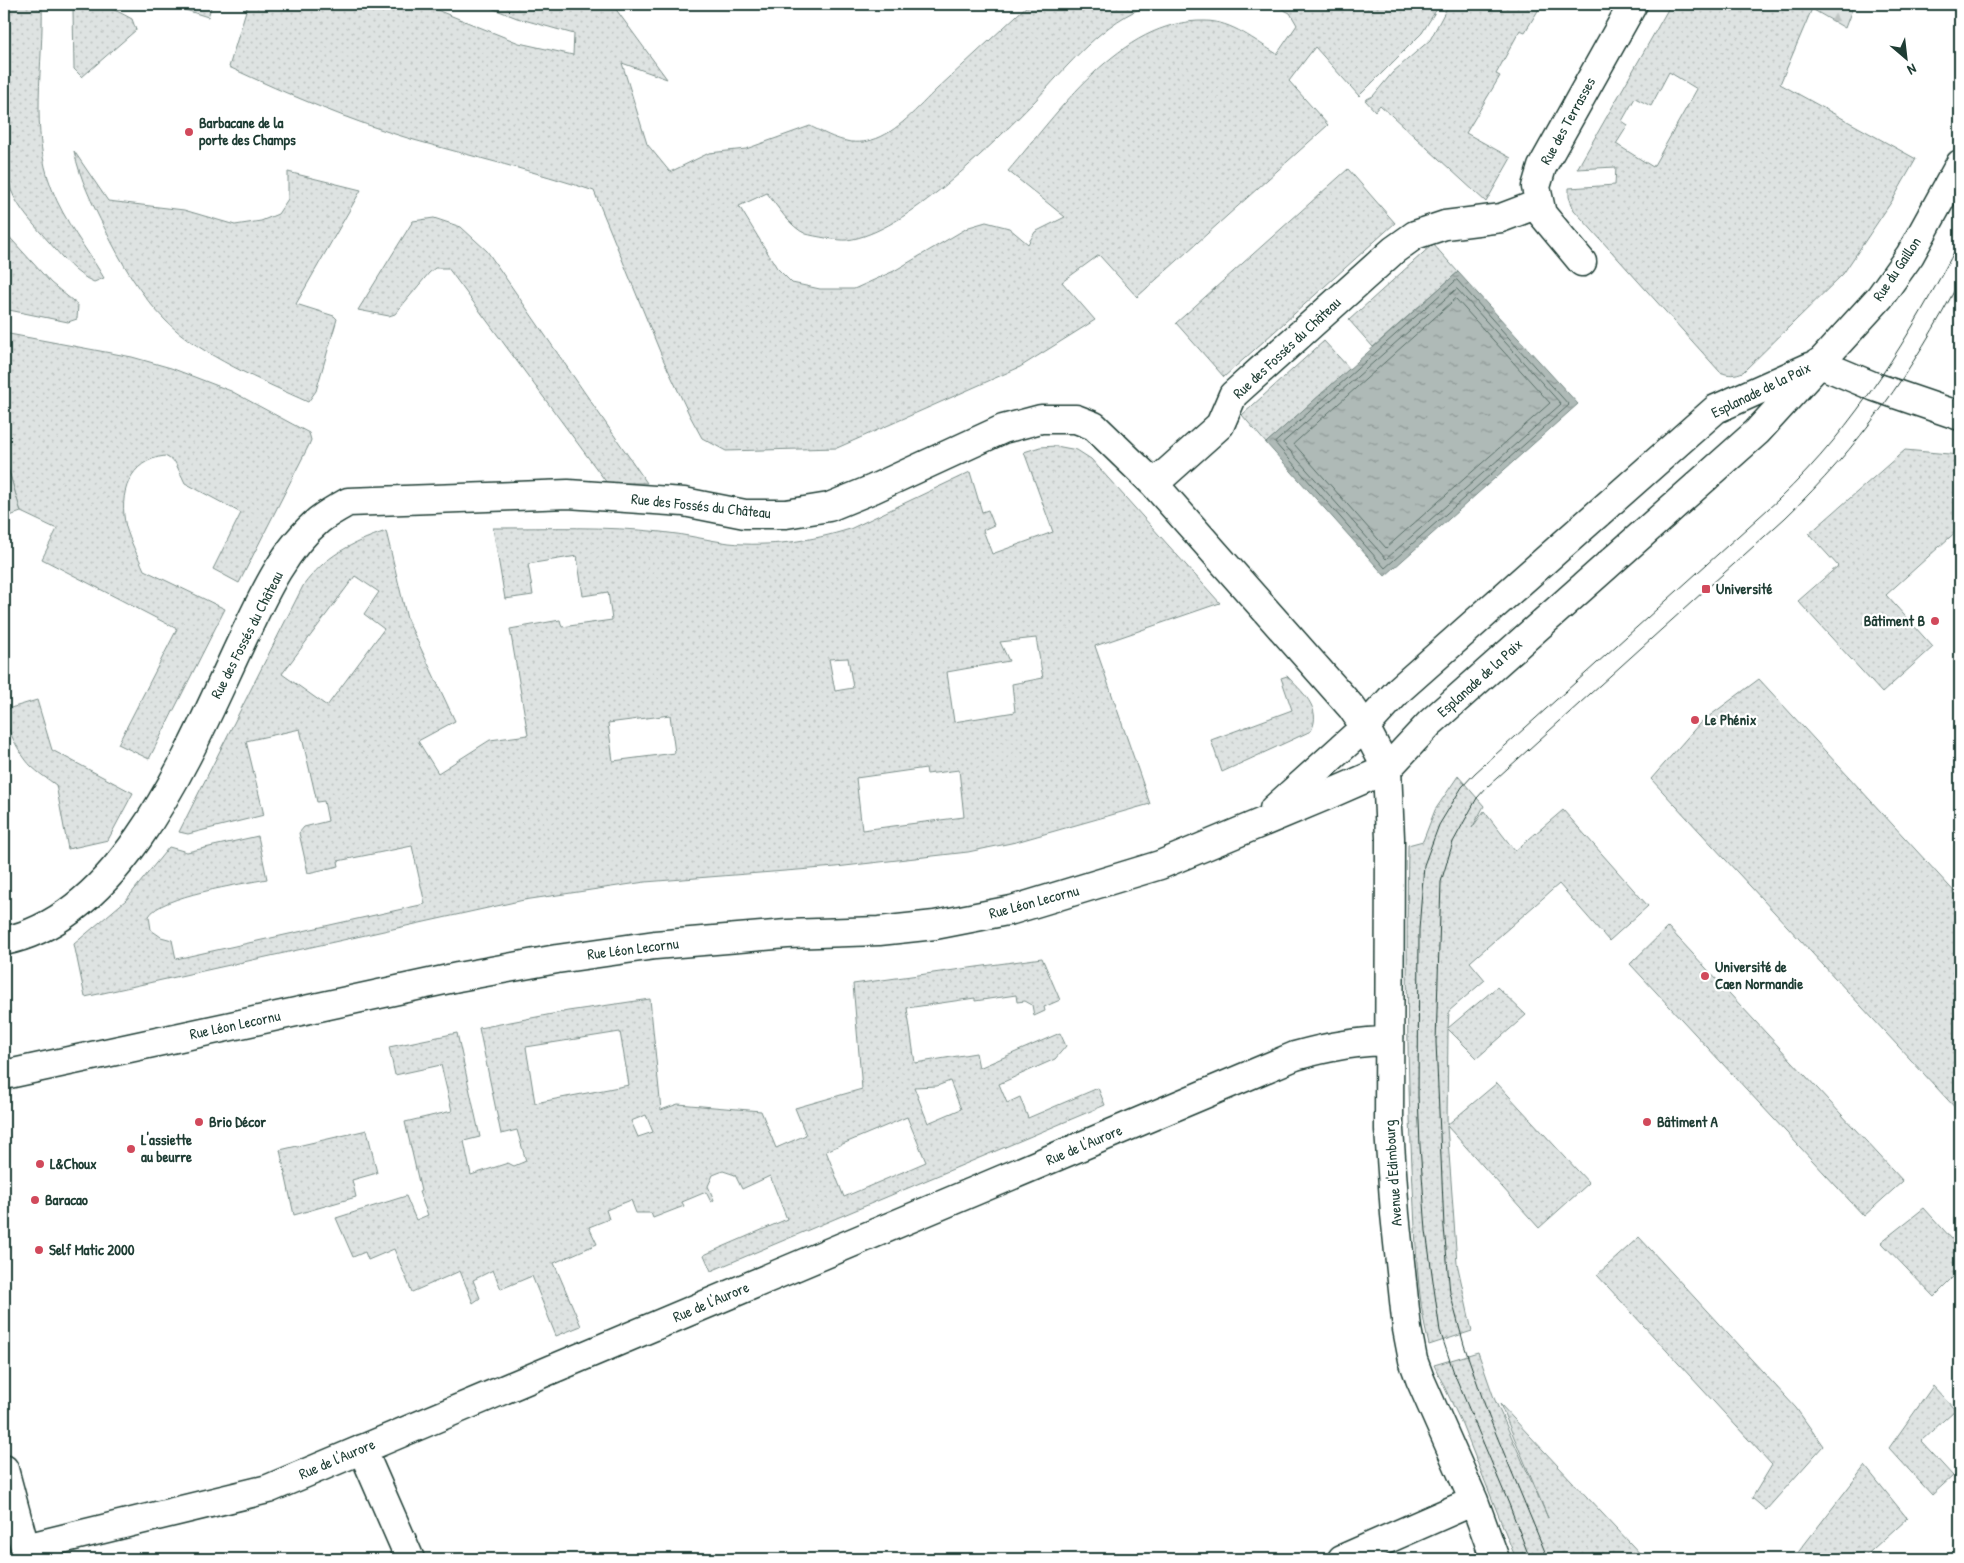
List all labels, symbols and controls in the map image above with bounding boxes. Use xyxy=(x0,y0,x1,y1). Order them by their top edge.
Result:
north arrow xyxy=(1882,32,1932,82)
text: N xyxy=(1904,60,1920,80)
street label: Rue des Terrasses xyxy=(1535,73,1600,168)
place label: Barbacane de la porte des Champs xyxy=(199,112,296,151)
marker: Barbacane de la porte des Champs xyxy=(183,126,195,138)
street label: Rue du Gaillon xyxy=(1867,232,1926,305)
street label: Rue des Fossés du Château xyxy=(1228,292,1345,403)
street label: Esplanade de la Paix xyxy=(1707,356,1814,423)
street label: Rue des Fossés du Château xyxy=(630,488,772,523)
street label: Rue des Fossés du Château xyxy=(205,567,288,702)
place label: Université xyxy=(1716,578,1772,599)
marker: Université xyxy=(1700,583,1712,595)
place label: Bâtiment B xyxy=(1864,610,1925,631)
marker: Bâtiment B xyxy=(1929,615,1941,627)
street label: Esplanade de la Paix xyxy=(1432,633,1527,722)
place label: Le Phénix xyxy=(1705,709,1757,730)
marker: Le Phénix xyxy=(1689,714,1701,726)
street label: Rue Léon Lecornu xyxy=(987,879,1081,924)
street label: Rue Léon Lecornu xyxy=(586,932,680,965)
place label: Université de Caen Normandie xyxy=(1715,956,1803,994)
marker: Université de Caen Normandie xyxy=(1699,970,1711,982)
street label: Rue Léon Lecornu xyxy=(188,1005,282,1044)
place label: Brio Décor xyxy=(209,1111,266,1132)
place label: Bâtiment A xyxy=(1657,1111,1719,1132)
marker: Brio Décor xyxy=(193,1116,205,1128)
marker: Bâtiment A xyxy=(1641,1116,1653,1128)
street label: Rue de l'Aurore xyxy=(1042,1119,1125,1170)
street label: Avenue d'Edimbourg xyxy=(1378,1119,1407,1227)
place label: L'assiette au beurre xyxy=(141,1129,192,1167)
marker: L'assiette au beurre xyxy=(125,1143,137,1155)
place label: L&Choux xyxy=(50,1153,97,1174)
marker: L&Choux xyxy=(34,1158,46,1170)
place label: Baracao xyxy=(45,1189,88,1210)
marker: Baracao xyxy=(29,1194,41,1206)
place label: Self Matic 2000 xyxy=(49,1239,135,1260)
marker: Self Matic 2000 xyxy=(33,1244,45,1256)
street label: Rue de l'Aurore xyxy=(669,1276,752,1327)
street label: Rue de l'Aurore xyxy=(295,1433,378,1484)

